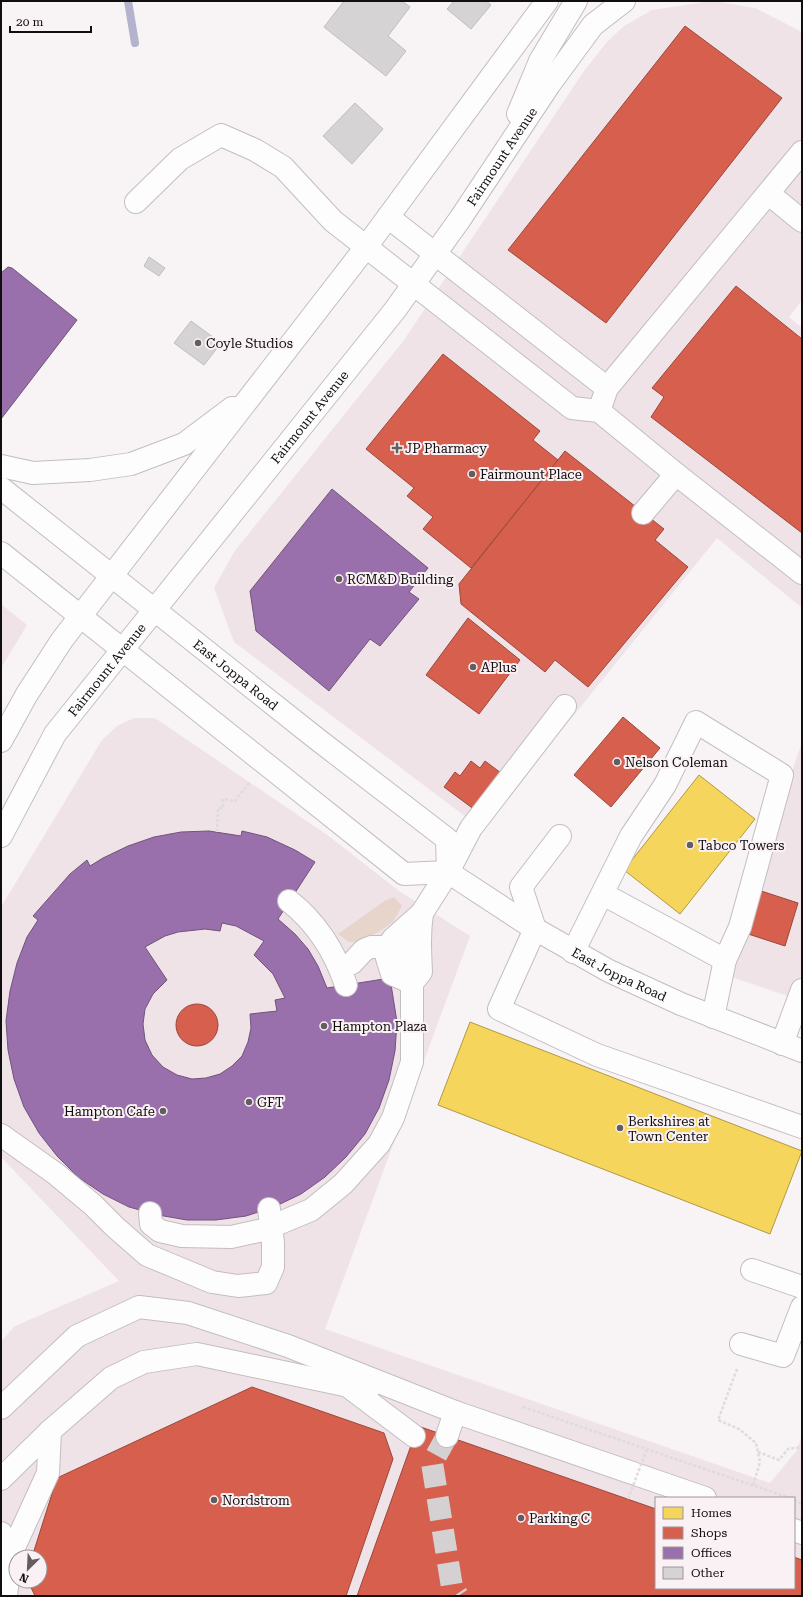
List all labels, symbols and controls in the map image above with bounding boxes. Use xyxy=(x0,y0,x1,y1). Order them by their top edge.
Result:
scale bar xyxy=(10,8,91,34)
text: 20 m xyxy=(16,15,43,29)
street label: Fairmount Avenue xyxy=(464,105,540,209)
place label: Coyle Studios xyxy=(206,336,293,351)
marker: Coyle Studios xyxy=(193,338,203,348)
street label: Fairmount Avenue xyxy=(268,368,352,467)
place label: JP Pharmacy xyxy=(405,441,487,456)
marker: JP Pharmacy xyxy=(392,443,402,453)
place label: Fairmount Place xyxy=(480,467,582,482)
marker: Fairmount Place xyxy=(467,469,477,479)
place label: RCM&D Building xyxy=(347,572,454,587)
marker: RCM&D Building xyxy=(334,574,344,584)
street label: Fairmount Avenue xyxy=(65,620,149,719)
street label: East Joppa Road xyxy=(190,637,282,714)
place label: APlus xyxy=(481,660,517,675)
marker: APlus xyxy=(468,662,478,672)
place label: Nelson Coleman xyxy=(625,755,728,770)
marker: Nelson Coleman xyxy=(612,757,622,767)
place label: Tabco Towers xyxy=(698,838,785,853)
marker: Tabco Towers xyxy=(685,840,695,850)
street label: East Joppa Road xyxy=(569,944,670,1005)
place label: Hampton Plaza xyxy=(332,1019,427,1034)
marker: Hampton Plaza xyxy=(319,1021,329,1031)
place label: GFT xyxy=(257,1095,284,1110)
marker: GFT xyxy=(244,1097,254,1107)
place label: Hampton Cafe xyxy=(64,1104,155,1119)
marker: Hampton Cafe xyxy=(158,1106,168,1116)
place label: Berkshires at Town Center xyxy=(628,1114,710,1144)
marker: Berkshires at Town Center xyxy=(615,1123,625,1133)
place label: Nordstrom xyxy=(222,1493,290,1508)
marker: Nordstrom xyxy=(209,1495,219,1505)
legend xyxy=(655,1497,795,1589)
text: Homes xyxy=(691,1506,732,1520)
place label: Parking C xyxy=(529,1511,590,1526)
marker: Parking C xyxy=(516,1513,526,1523)
text: Shops xyxy=(691,1526,727,1540)
text: Offices xyxy=(691,1546,732,1560)
north arrow xyxy=(8,1549,48,1589)
text: Other xyxy=(691,1566,724,1580)
text: N xyxy=(17,1570,31,1585)

